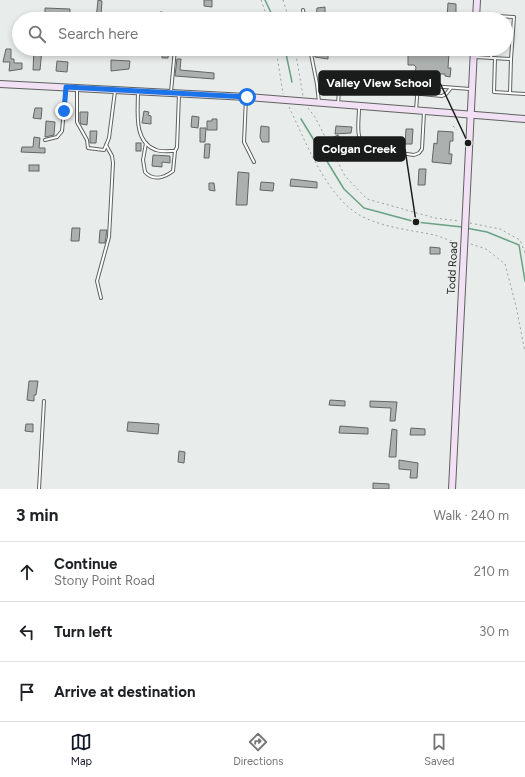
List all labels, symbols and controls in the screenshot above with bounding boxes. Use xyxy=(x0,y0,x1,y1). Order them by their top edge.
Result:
search box xyxy=(12,12,513,56)
icon: search xyxy=(26,23,48,45)
text: Search here xyxy=(58,25,138,43)
callout: Valley View School xyxy=(319,71,440,95)
text: Valley View School xyxy=(326,76,432,90)
route start xyxy=(238,88,256,106)
route end xyxy=(55,102,73,120)
callout: Colgan Creek xyxy=(314,137,405,161)
text: Colgan Creek xyxy=(322,142,397,156)
street label: Todd Road xyxy=(445,241,460,295)
text: 3 min xyxy=(16,505,58,525)
text: Walk · 240 m xyxy=(434,508,509,523)
text: Continue xyxy=(54,555,117,573)
icon: ahead xyxy=(16,561,38,583)
text: 210 m xyxy=(474,564,509,579)
text: Stony Point Road xyxy=(54,573,155,588)
icon: left xyxy=(16,621,38,643)
text: Turn left xyxy=(54,623,112,641)
text: 30 m xyxy=(479,624,509,639)
icon: arrive xyxy=(16,681,38,703)
text: Arrive at destination xyxy=(54,683,195,701)
tab: Map xyxy=(70,731,92,768)
tab: Directions xyxy=(233,731,283,768)
tab: Saved xyxy=(424,731,455,768)

